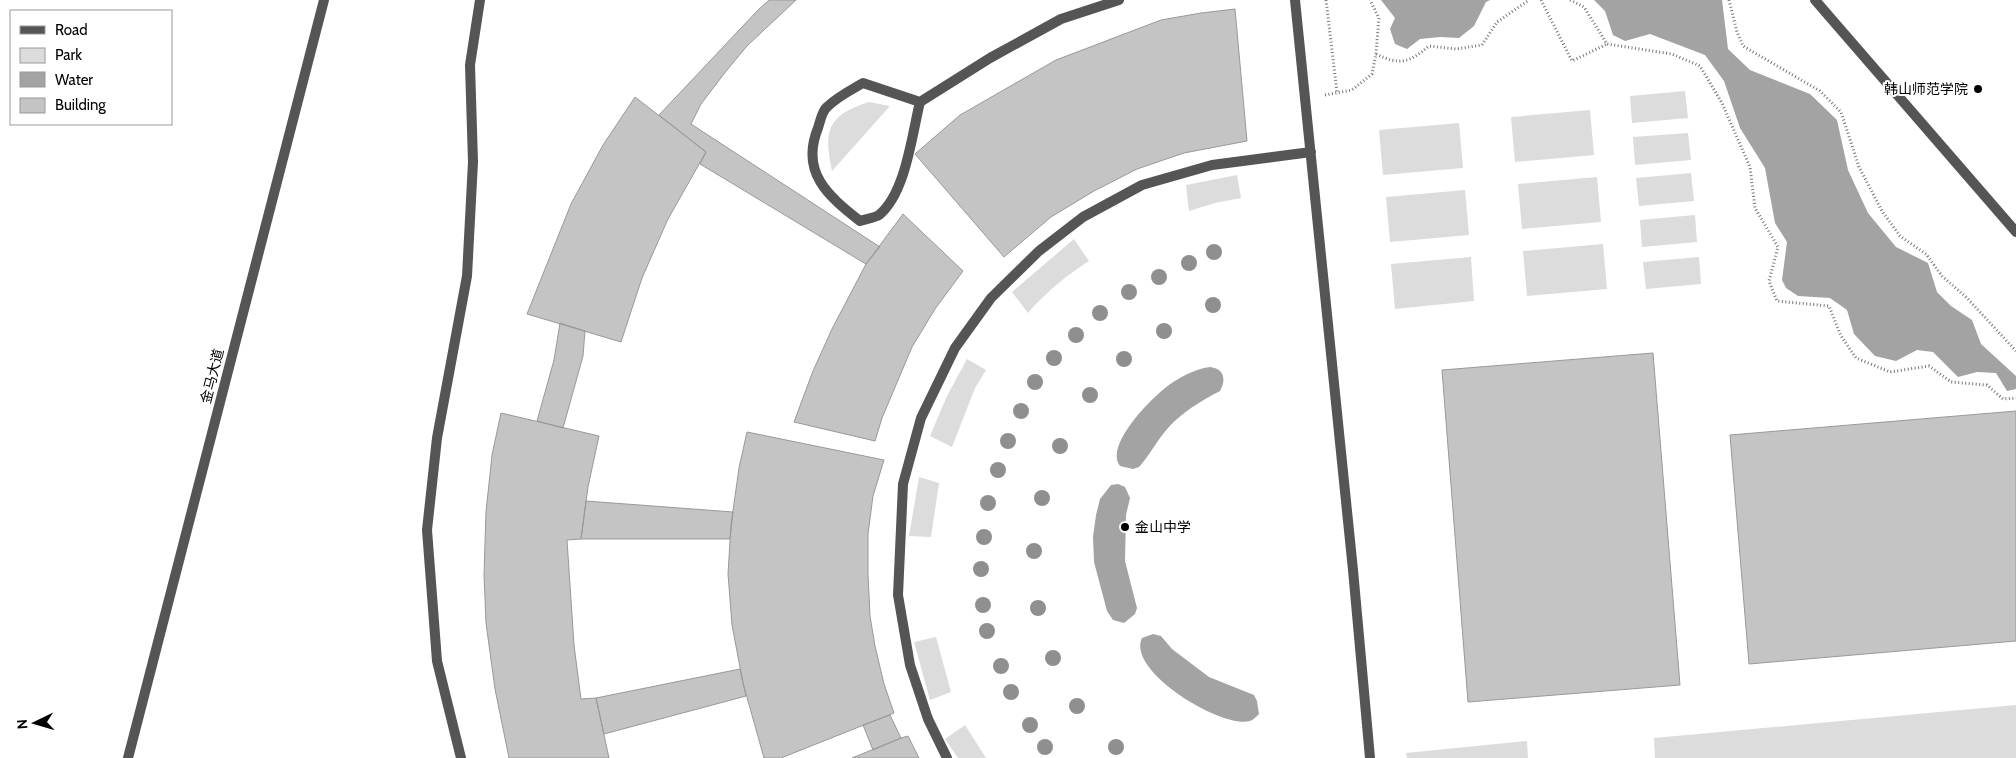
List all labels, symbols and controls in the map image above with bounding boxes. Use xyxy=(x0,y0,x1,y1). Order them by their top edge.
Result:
legend xyxy=(10,10,172,125)
text: Road xyxy=(55,21,88,39)
text: Park xyxy=(55,46,82,64)
text: Water xyxy=(55,71,93,89)
place label: 韩山师范学院 xyxy=(1884,80,1968,98)
marker: 韩山师范学院 xyxy=(1972,83,1984,95)
text: Building xyxy=(55,96,106,114)
street label: 金马大道 xyxy=(196,347,228,405)
place label: 金山中学 xyxy=(1135,518,1191,536)
marker: 金山中学 xyxy=(1119,521,1131,533)
north arrow xyxy=(10,698,60,748)
text: N xyxy=(13,718,31,730)

